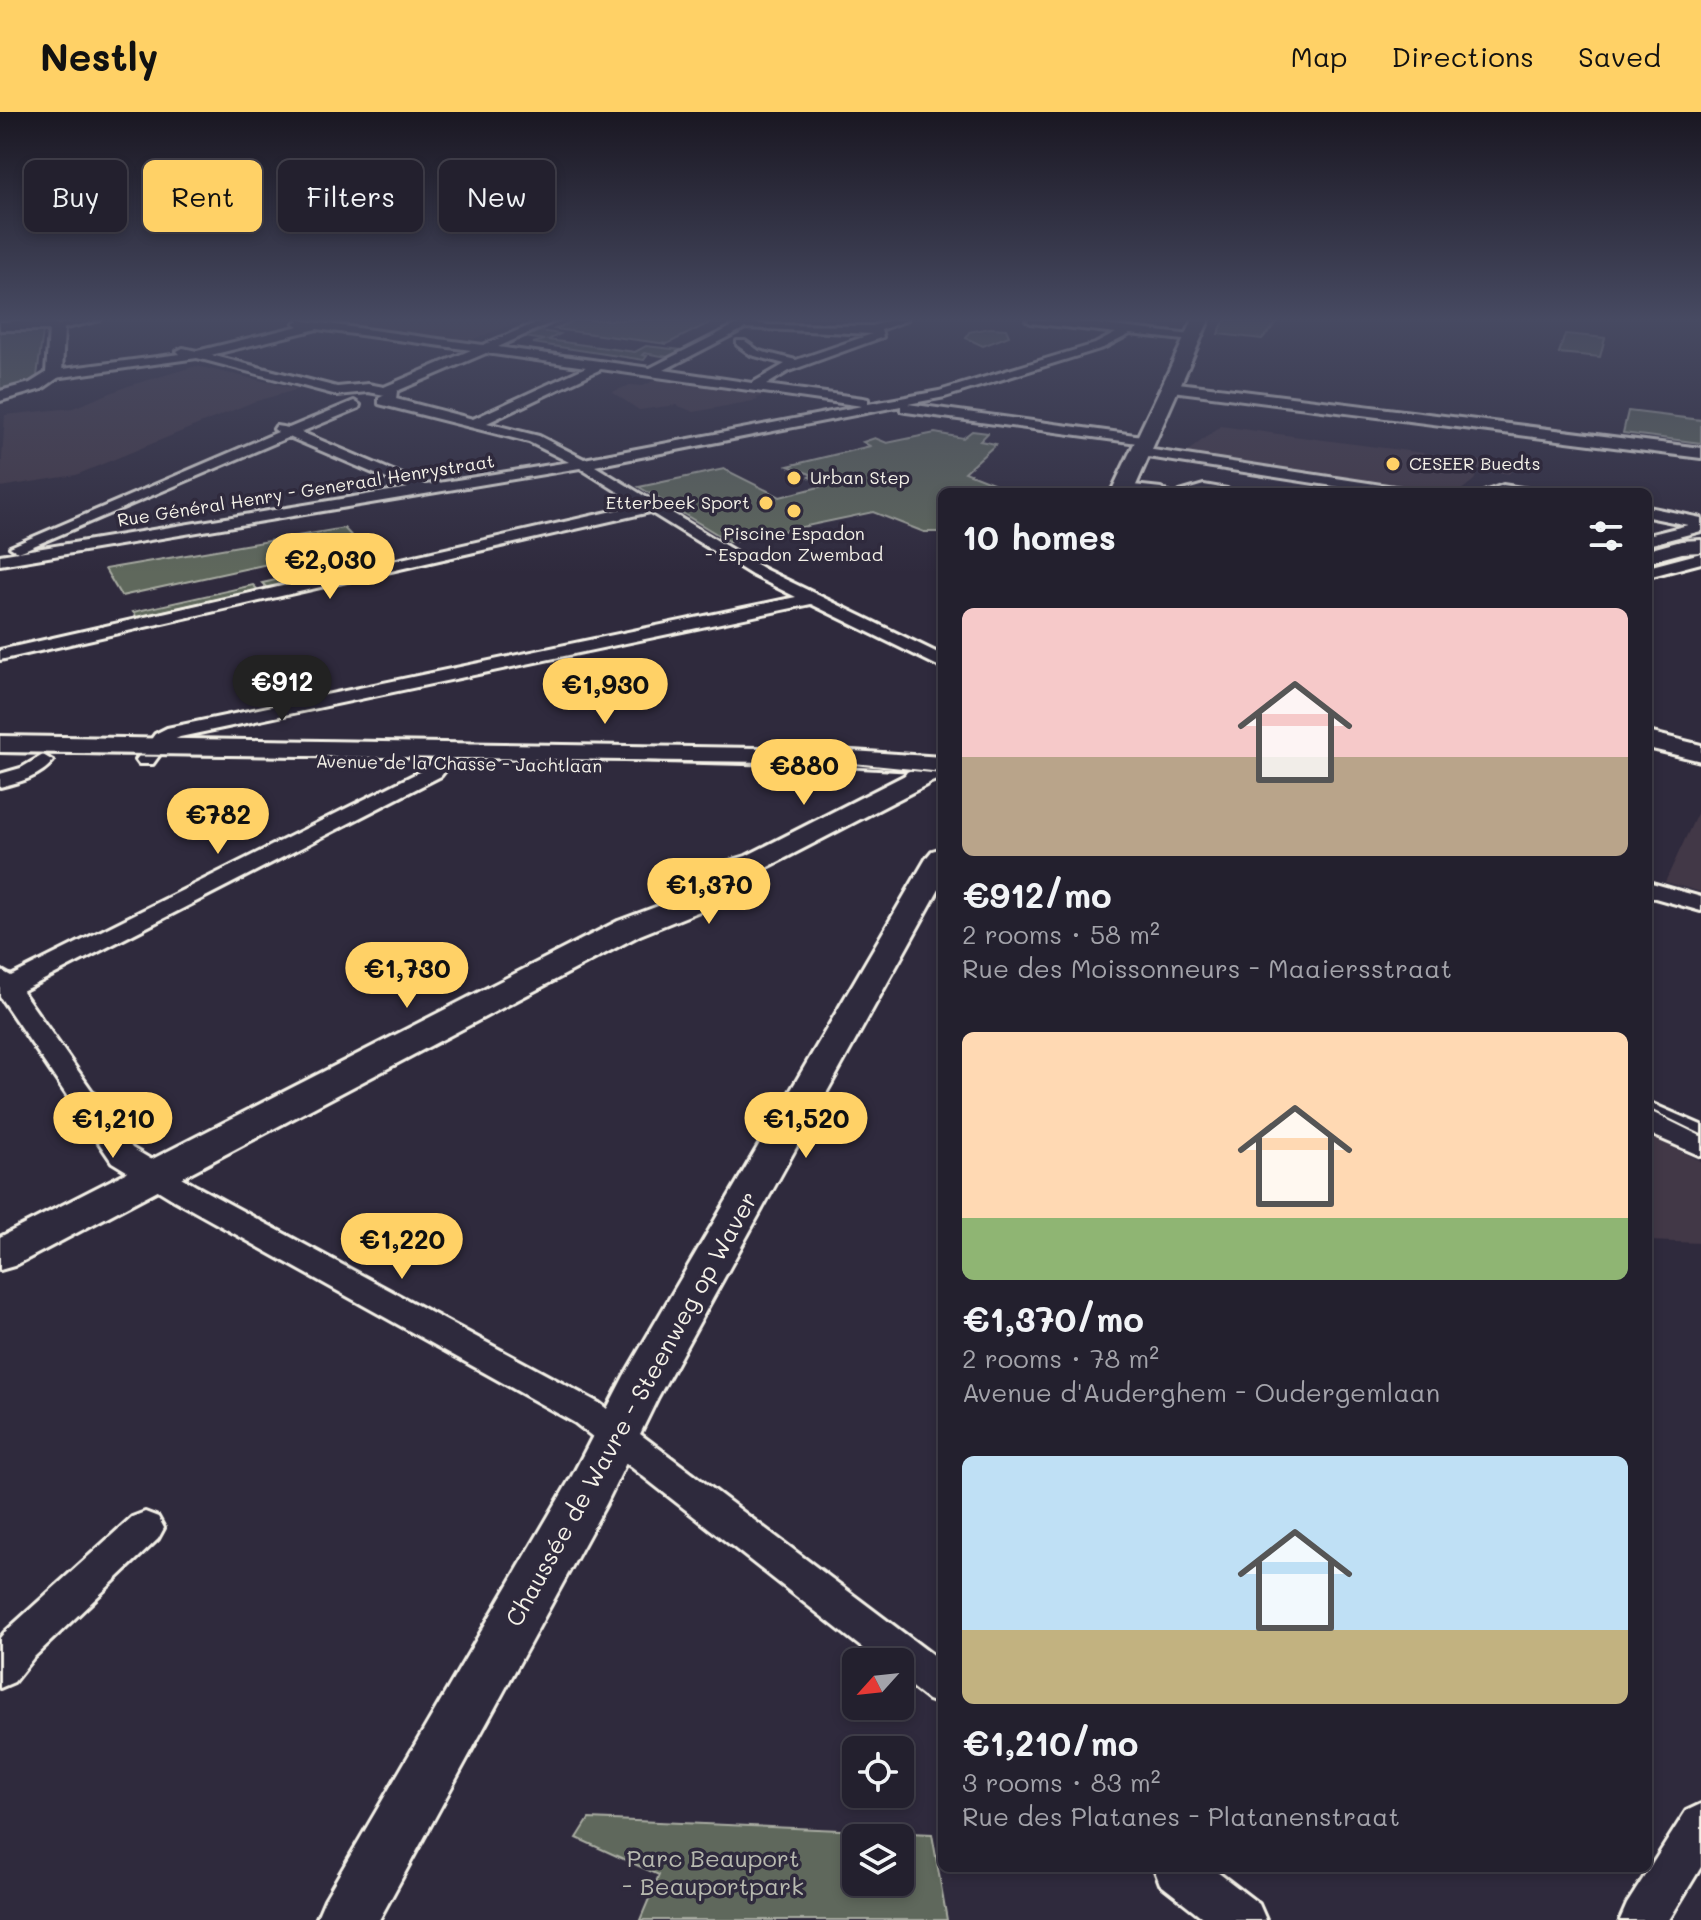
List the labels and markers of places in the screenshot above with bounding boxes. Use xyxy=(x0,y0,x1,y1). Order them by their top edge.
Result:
place label: CESEER Buedts xyxy=(1409,451,1540,475)
marker: CESEER Buedts xyxy=(1384,455,1402,473)
place label: Urban Step xyxy=(810,465,910,489)
marker: Urban Step xyxy=(785,469,803,487)
place label: Etterbeek Sport xyxy=(606,490,750,514)
marker: Etterbeek Sport xyxy=(757,494,775,512)
marker: Piscine Espadon - Espadon Zwembad xyxy=(785,502,803,520)
place label: Piscine Espadon - Espadon Zwembad xyxy=(705,521,883,566)
pin: €2,030 xyxy=(265,533,395,601)
pin: €912 xyxy=(235,655,329,723)
pin: €1,930 xyxy=(540,658,670,726)
pin: €880 xyxy=(757,739,851,807)
pin: €782 xyxy=(171,788,265,856)
pin: €1,370 xyxy=(644,858,774,926)
pin: €1,730 xyxy=(342,942,472,1010)
pin: €1,210 xyxy=(48,1092,178,1160)
pin: €1,520 xyxy=(741,1092,871,1160)
pin: €1,220 xyxy=(337,1213,467,1281)

